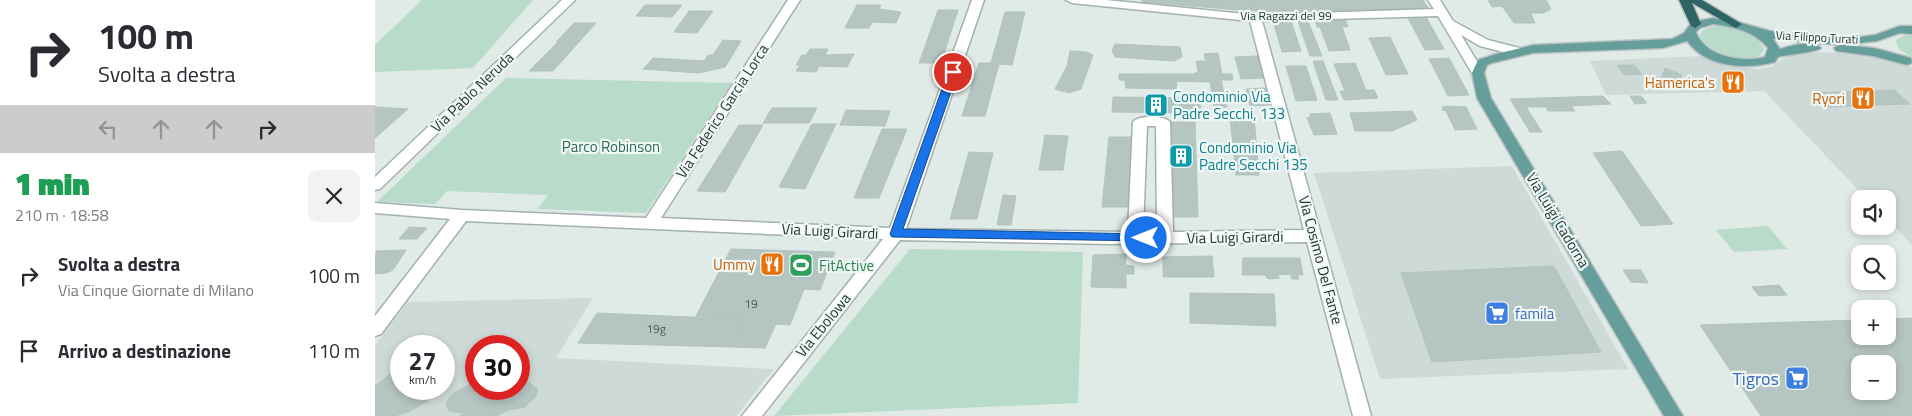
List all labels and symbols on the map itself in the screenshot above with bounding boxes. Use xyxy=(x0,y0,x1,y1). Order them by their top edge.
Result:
street label: Via Ragazzi del 99 xyxy=(1240,6,1332,25)
street label: Via Filippo Turati xyxy=(1775,25,1859,49)
street label: Via Federico Garcia Lorca xyxy=(670,39,774,183)
street label: Via Pablo Neruda xyxy=(425,46,519,138)
pin xyxy=(932,51,974,93)
restaurant icon: Hamerica's xyxy=(1720,69,1746,95)
place label: Hamerica's xyxy=(1645,71,1715,94)
place label: Condominio Via Padre Secchi, 133 xyxy=(1173,85,1285,125)
restaurant icon: Ryori xyxy=(1850,85,1876,111)
place label: Ryori xyxy=(1812,87,1845,110)
building icon: Condominio Via Padre Secchi, 133 xyxy=(1143,92,1169,118)
park label: Parco Robinson xyxy=(562,135,660,158)
place label: Condominio Via Padre Secchi 135 xyxy=(1199,136,1308,176)
building icon: Condominio Via Padre Secchi 135 xyxy=(1168,143,1194,169)
street label: Via Luigi Cadorna xyxy=(1520,168,1596,273)
street label: Via Cosimo Del Fante xyxy=(1293,193,1349,327)
position arrow xyxy=(1119,211,1171,263)
street label: Via Luigi Girardi xyxy=(781,217,879,245)
street label: Via Luigi Girardi xyxy=(1186,225,1284,249)
restaurant icon: Ummy xyxy=(759,251,785,277)
sports icon: FitActive xyxy=(788,252,814,278)
place label: Ummy xyxy=(713,253,755,276)
place label: FitActive xyxy=(819,254,874,277)
street label: Via Ebolowa xyxy=(790,287,857,362)
house number: 19 xyxy=(744,294,758,313)
supermarket icon: famila xyxy=(1484,300,1510,326)
place label: famila xyxy=(1515,302,1555,325)
house number: 19g xyxy=(646,319,666,338)
speed limit sign: 30 xyxy=(465,335,530,400)
place label: Tigros xyxy=(1732,365,1779,392)
supermarket icon: Tigros xyxy=(1784,365,1810,391)

